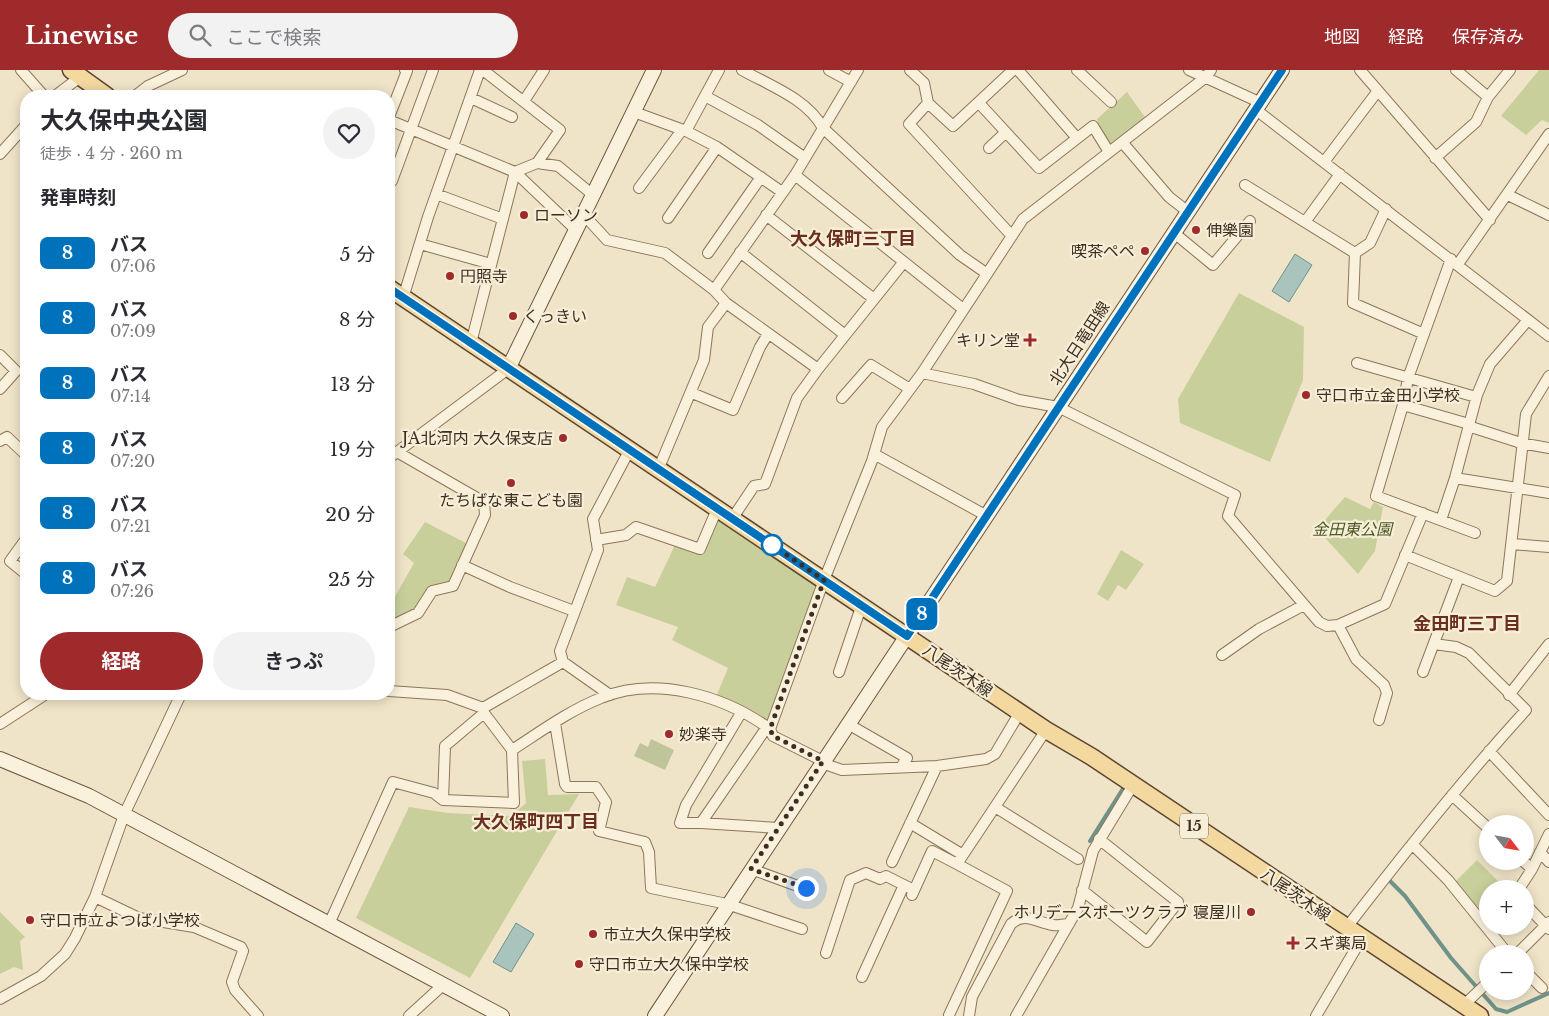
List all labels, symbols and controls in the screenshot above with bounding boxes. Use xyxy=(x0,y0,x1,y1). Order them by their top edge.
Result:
search box xyxy=(168,13,518,58)
text: Linewise xyxy=(25,21,138,50)
icon: search xyxy=(186,21,214,49)
text: ここで検索 xyxy=(226,26,321,49)
text: 地図 xyxy=(1324,26,1360,48)
text: 経路 xyxy=(1388,26,1424,48)
text: 保存済み xyxy=(1452,26,1524,48)
text: 大久保中央公園 xyxy=(40,106,208,135)
button: heart xyxy=(323,107,375,159)
text: 徒歩 · 4 分 · 260 m xyxy=(40,143,183,163)
text: 発車時刻 xyxy=(40,186,116,209)
place label: ローソン xyxy=(534,205,598,225)
marker: ローソン xyxy=(518,209,530,221)
place label: 伸樂園 xyxy=(1206,220,1254,240)
marker: 伸樂園 xyxy=(1190,224,1202,236)
district label: 大久保町三丁目 xyxy=(790,228,916,250)
text: バス xyxy=(110,233,148,256)
place label: 喫茶ペペ xyxy=(1071,241,1135,261)
text: 8 xyxy=(62,242,73,264)
text: 5 分 xyxy=(340,243,375,266)
marker: 喫茶ペペ xyxy=(1139,245,1151,257)
text: 07:06 xyxy=(110,256,156,276)
place label: 円照寺 xyxy=(460,266,508,286)
marker: 円照寺 xyxy=(444,270,456,282)
street label: 北大日竜田線 xyxy=(1044,297,1114,389)
text: バス xyxy=(110,298,148,321)
place label: くっきい xyxy=(523,306,587,326)
text: 8 xyxy=(62,307,73,329)
text: 8 分 xyxy=(339,308,375,331)
marker: くっきい xyxy=(507,310,519,322)
text: 07:09 xyxy=(110,321,156,341)
place label: キリン堂 xyxy=(956,330,1020,350)
marker: キリン堂 xyxy=(1024,334,1036,346)
text: バス xyxy=(110,363,148,386)
text: 8 xyxy=(62,372,73,394)
text: 13 分 xyxy=(330,373,375,396)
place label: 守口市立金田小学校 xyxy=(1316,385,1460,405)
text: 07:14 xyxy=(110,386,151,406)
marker: 守口市立金田小学校 xyxy=(1300,389,1312,401)
text: バス xyxy=(110,428,148,451)
place label: JA北河内 大久保支店 xyxy=(400,428,553,448)
marker: JA北河内 大久保支店 xyxy=(557,432,569,444)
text: 8 xyxy=(62,437,73,459)
text: 19 分 xyxy=(330,438,375,461)
text: 07:20 xyxy=(110,451,155,471)
marker: たちばな東こども園 xyxy=(505,477,517,489)
place label: たちばな東こども園 xyxy=(439,490,583,510)
text: バス xyxy=(110,493,148,516)
text: 8 xyxy=(62,502,73,524)
text: 20 分 xyxy=(325,503,375,526)
text: 07:21 xyxy=(110,516,151,536)
park label: 金田東公園 xyxy=(1312,519,1394,539)
unlabelled marker xyxy=(761,534,783,556)
text: バス xyxy=(110,558,148,581)
text: 8 xyxy=(62,567,73,589)
text: 25 分 xyxy=(328,568,375,591)
text: 07:26 xyxy=(110,581,154,601)
line badge: 8 xyxy=(906,598,938,630)
text: 8 xyxy=(916,603,928,625)
district label: 金田町三丁目 xyxy=(1413,613,1521,635)
button: 経路 xyxy=(40,632,203,690)
button: きっぷ xyxy=(213,632,375,690)
street label: 八尾茨木線 xyxy=(919,639,997,701)
place label: 妙楽寺 xyxy=(679,724,727,744)
marker: 妙楽寺 xyxy=(663,728,675,740)
district label: 大久保町四丁目 xyxy=(473,811,599,833)
road number: 15 xyxy=(1180,814,1208,838)
north arrow xyxy=(1479,815,1534,870)
map controls xyxy=(1479,815,1534,1000)
street label: 八尾茨木線 xyxy=(1257,863,1335,925)
your location xyxy=(794,876,819,901)
button: + xyxy=(1479,880,1534,935)
place label: ホリデースポーツクラブ 寝屋川 xyxy=(1014,902,1241,922)
marker: ホリデースポーツクラブ 寝屋川 xyxy=(1245,906,1257,918)
place label: 守口市立よつば小学校 xyxy=(40,910,200,930)
marker: 守口市立よつば小学校 xyxy=(24,914,36,926)
place label: 市立大久保中学校 xyxy=(603,924,731,944)
marker: 市立大久保中学校 xyxy=(587,928,599,940)
place label: スギ薬局 xyxy=(1303,933,1367,953)
marker: スギ薬局 xyxy=(1287,937,1299,949)
button: − xyxy=(1479,945,1534,1000)
place label: 守口市立大久保中学校 xyxy=(589,954,749,974)
marker: 守口市立大久保中学校 xyxy=(573,958,585,970)

